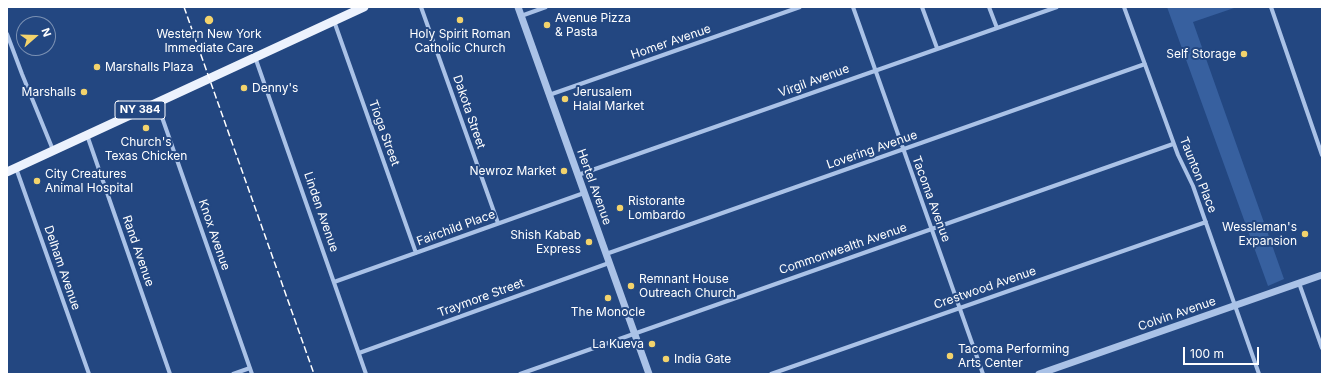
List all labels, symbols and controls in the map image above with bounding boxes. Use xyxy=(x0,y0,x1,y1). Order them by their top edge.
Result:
place label: Avenue Pizza & Pasta xyxy=(555,11,631,39)
marker: Western New York Immediate Care xyxy=(203,14,215,26)
marker: Holy Spirit Roman Catholic Church xyxy=(455,15,465,25)
north arrow xyxy=(16,16,56,56)
marker: Avenue Pizza & Pasta xyxy=(542,20,552,30)
street label: Homer Avenue xyxy=(629,22,713,62)
text: N xyxy=(38,26,54,39)
place label: Western New York Immediate Care xyxy=(156,27,262,55)
place label: Holy Spirit Roman Catholic Church xyxy=(409,27,511,55)
place label: Self Storage xyxy=(1166,47,1236,61)
marker: Self Storage xyxy=(1239,49,1249,59)
place label: Marshalls Plaza xyxy=(105,60,193,74)
marker: Marshalls Plaza xyxy=(92,62,102,72)
street label: Virgil Avenue xyxy=(777,62,851,100)
street label: Dakota Street xyxy=(450,73,488,151)
place label: Denny's xyxy=(252,81,298,95)
marker: Denny's xyxy=(239,83,249,93)
place label: Marshalls xyxy=(22,85,76,99)
place label: Jerusalem Halal Market xyxy=(573,85,644,113)
marker: Marshalls xyxy=(79,87,89,97)
marker: Jerusalem Halal Market xyxy=(560,94,570,104)
street label: Tioga Street xyxy=(365,98,403,168)
road number: NY 384 xyxy=(115,101,165,119)
marker: Church's Texas Chicken xyxy=(141,123,151,133)
street label: Lovering Avenue xyxy=(825,128,919,172)
place label: Church's Texas Chicken xyxy=(105,135,187,163)
street label: Taunton Place xyxy=(1176,135,1220,215)
street label: Hertel Avenue xyxy=(574,147,614,227)
street label: Tacoma Avenue xyxy=(909,154,953,244)
place label: Newroz Market xyxy=(469,164,556,178)
marker: Newroz Market xyxy=(559,166,569,176)
place label: City Creatures Animal Hospital xyxy=(45,167,133,195)
street label: Linden Avenue xyxy=(301,170,341,254)
marker: City Creatures Animal Hospital xyxy=(32,176,42,186)
place label: Ristorante Lombardo xyxy=(628,194,686,222)
street label: Knox Avenue xyxy=(195,198,233,272)
marker: Ristorante Lombardo xyxy=(615,203,625,213)
street label: Fairchild Place xyxy=(415,207,497,249)
street label: Rand Avenue xyxy=(119,213,157,289)
street label: Commonwealth Avenue xyxy=(777,220,909,278)
place label: Wessleman's Expansion xyxy=(1222,220,1297,248)
street label: Delham Avenue xyxy=(41,224,83,312)
place label: Shish Kabab Express xyxy=(510,228,581,256)
marker: Wessleman's Expansion xyxy=(1300,229,1310,239)
marker: Shish Kabab Express xyxy=(584,237,594,247)
street label: Crestwood Avenue xyxy=(932,264,1038,312)
place label: Remnant House Outreach Church xyxy=(639,272,736,300)
street label: Traymore Street xyxy=(436,276,526,320)
marker: Remnant House Outreach Church xyxy=(626,281,636,291)
marker: The Monocle xyxy=(603,293,613,303)
street label: Colvin Avenue xyxy=(1136,294,1218,334)
place label: The Monocle xyxy=(571,305,645,319)
place label: La Kueva xyxy=(592,337,644,351)
marker: La Kueva xyxy=(647,339,657,349)
scale bar xyxy=(1185,339,1261,365)
place label: Tacoma Performing Arts Center xyxy=(958,342,1069,370)
text: 100 m xyxy=(1190,346,1224,361)
marker: Tacoma Performing Arts Center xyxy=(945,351,955,361)
place label: India Gate xyxy=(674,352,731,366)
marker: India Gate xyxy=(661,354,671,364)

